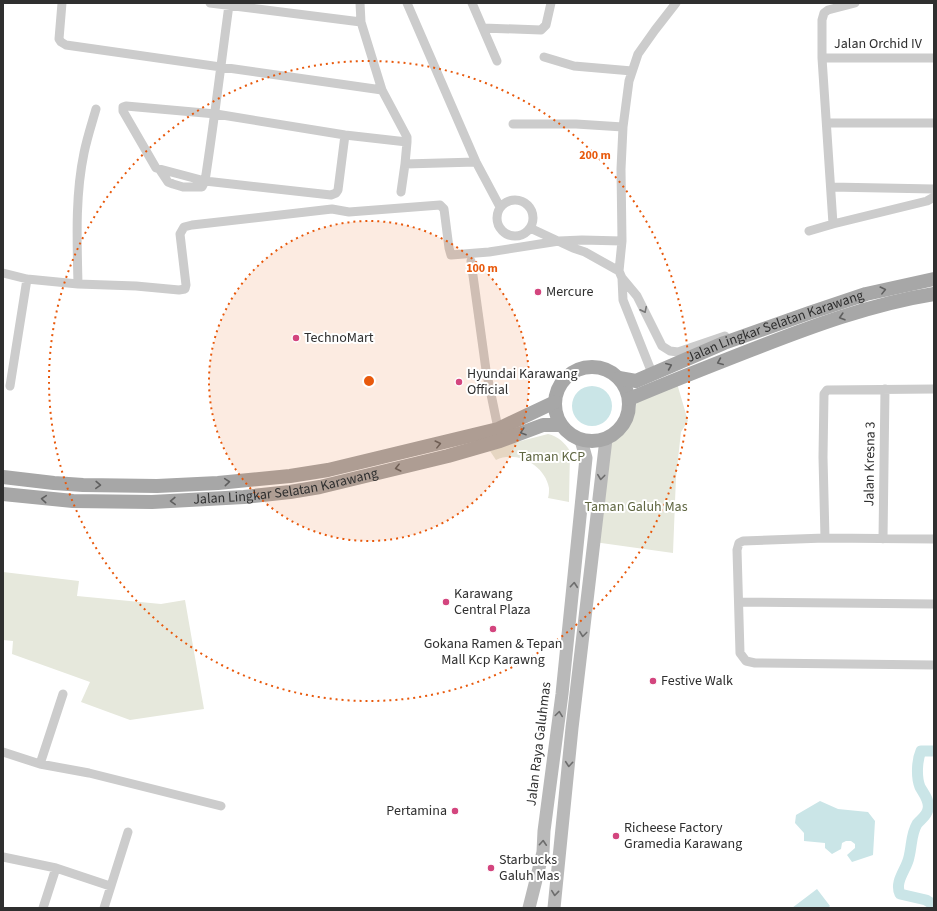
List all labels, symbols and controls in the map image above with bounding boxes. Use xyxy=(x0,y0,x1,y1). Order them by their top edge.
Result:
street label: Jalan Orchid IV xyxy=(834,34,923,54)
text: 200 m xyxy=(579,147,611,164)
text: 100 m xyxy=(466,260,498,277)
place label: Mercure xyxy=(546,282,594,302)
street label: Jalan Lingkar Selatan Karawang xyxy=(684,285,866,368)
marker: Mercure xyxy=(533,287,543,297)
one-way arrow xyxy=(880,287,887,295)
one-way arrow xyxy=(639,306,647,313)
one-way arrow xyxy=(839,313,846,321)
place label: TechnoMart xyxy=(304,328,374,348)
marker: TechnoMart xyxy=(291,333,301,343)
one-way arrow xyxy=(717,358,724,366)
one-way arrow xyxy=(664,363,672,371)
place label: Hyundai Karawang Official xyxy=(467,364,577,400)
centre of rings xyxy=(362,374,376,388)
marker: Hyundai Karawang Official xyxy=(454,377,464,387)
street label: Jalan Kresna 3 xyxy=(859,421,881,507)
one-way arrow xyxy=(520,428,527,436)
one-way arrow xyxy=(434,440,441,449)
park label: Taman KCP xyxy=(519,447,585,467)
street label: Jalan Lingkar Selatan Karawang xyxy=(193,463,380,510)
one-way arrow xyxy=(395,463,402,471)
one-way arrow xyxy=(597,474,606,480)
one-way arrow xyxy=(224,478,230,487)
one-way arrow xyxy=(95,481,101,490)
one-way arrow xyxy=(41,494,47,503)
one-way arrow xyxy=(170,496,176,505)
park label: Taman Galuh Mas xyxy=(584,497,688,517)
one-way arrow xyxy=(569,582,578,588)
place label: Karawang Central Plaza xyxy=(454,584,531,620)
marker: Karawang Central Plaza xyxy=(441,597,451,607)
marker: Gokana Ramen & Tepan Mall Kcp Karawng xyxy=(488,624,498,634)
one-way arrow xyxy=(579,631,588,637)
place label: Gokana Ramen & Tepan Mall Kcp Karawng xyxy=(424,634,562,670)
place label: Festive Walk xyxy=(661,671,733,691)
marker: Festive Walk xyxy=(648,676,658,686)
street label: Jalan Raya Galuhmas xyxy=(521,681,557,807)
one-way arrow xyxy=(554,711,563,717)
one-way arrow xyxy=(564,760,573,767)
place label: Pertamina xyxy=(386,801,447,821)
marker: Pertamina xyxy=(450,806,460,816)
place label: Richeese Factory Gramedia Karawang xyxy=(624,818,742,854)
marker: Richeese Factory Gramedia Karawang xyxy=(611,831,621,841)
one-way arrow xyxy=(539,840,548,846)
place label: Starbucks Galuh Mas xyxy=(499,850,560,886)
marker: Starbucks Galuh Mas xyxy=(486,863,496,873)
one-way arrow xyxy=(551,890,560,896)

